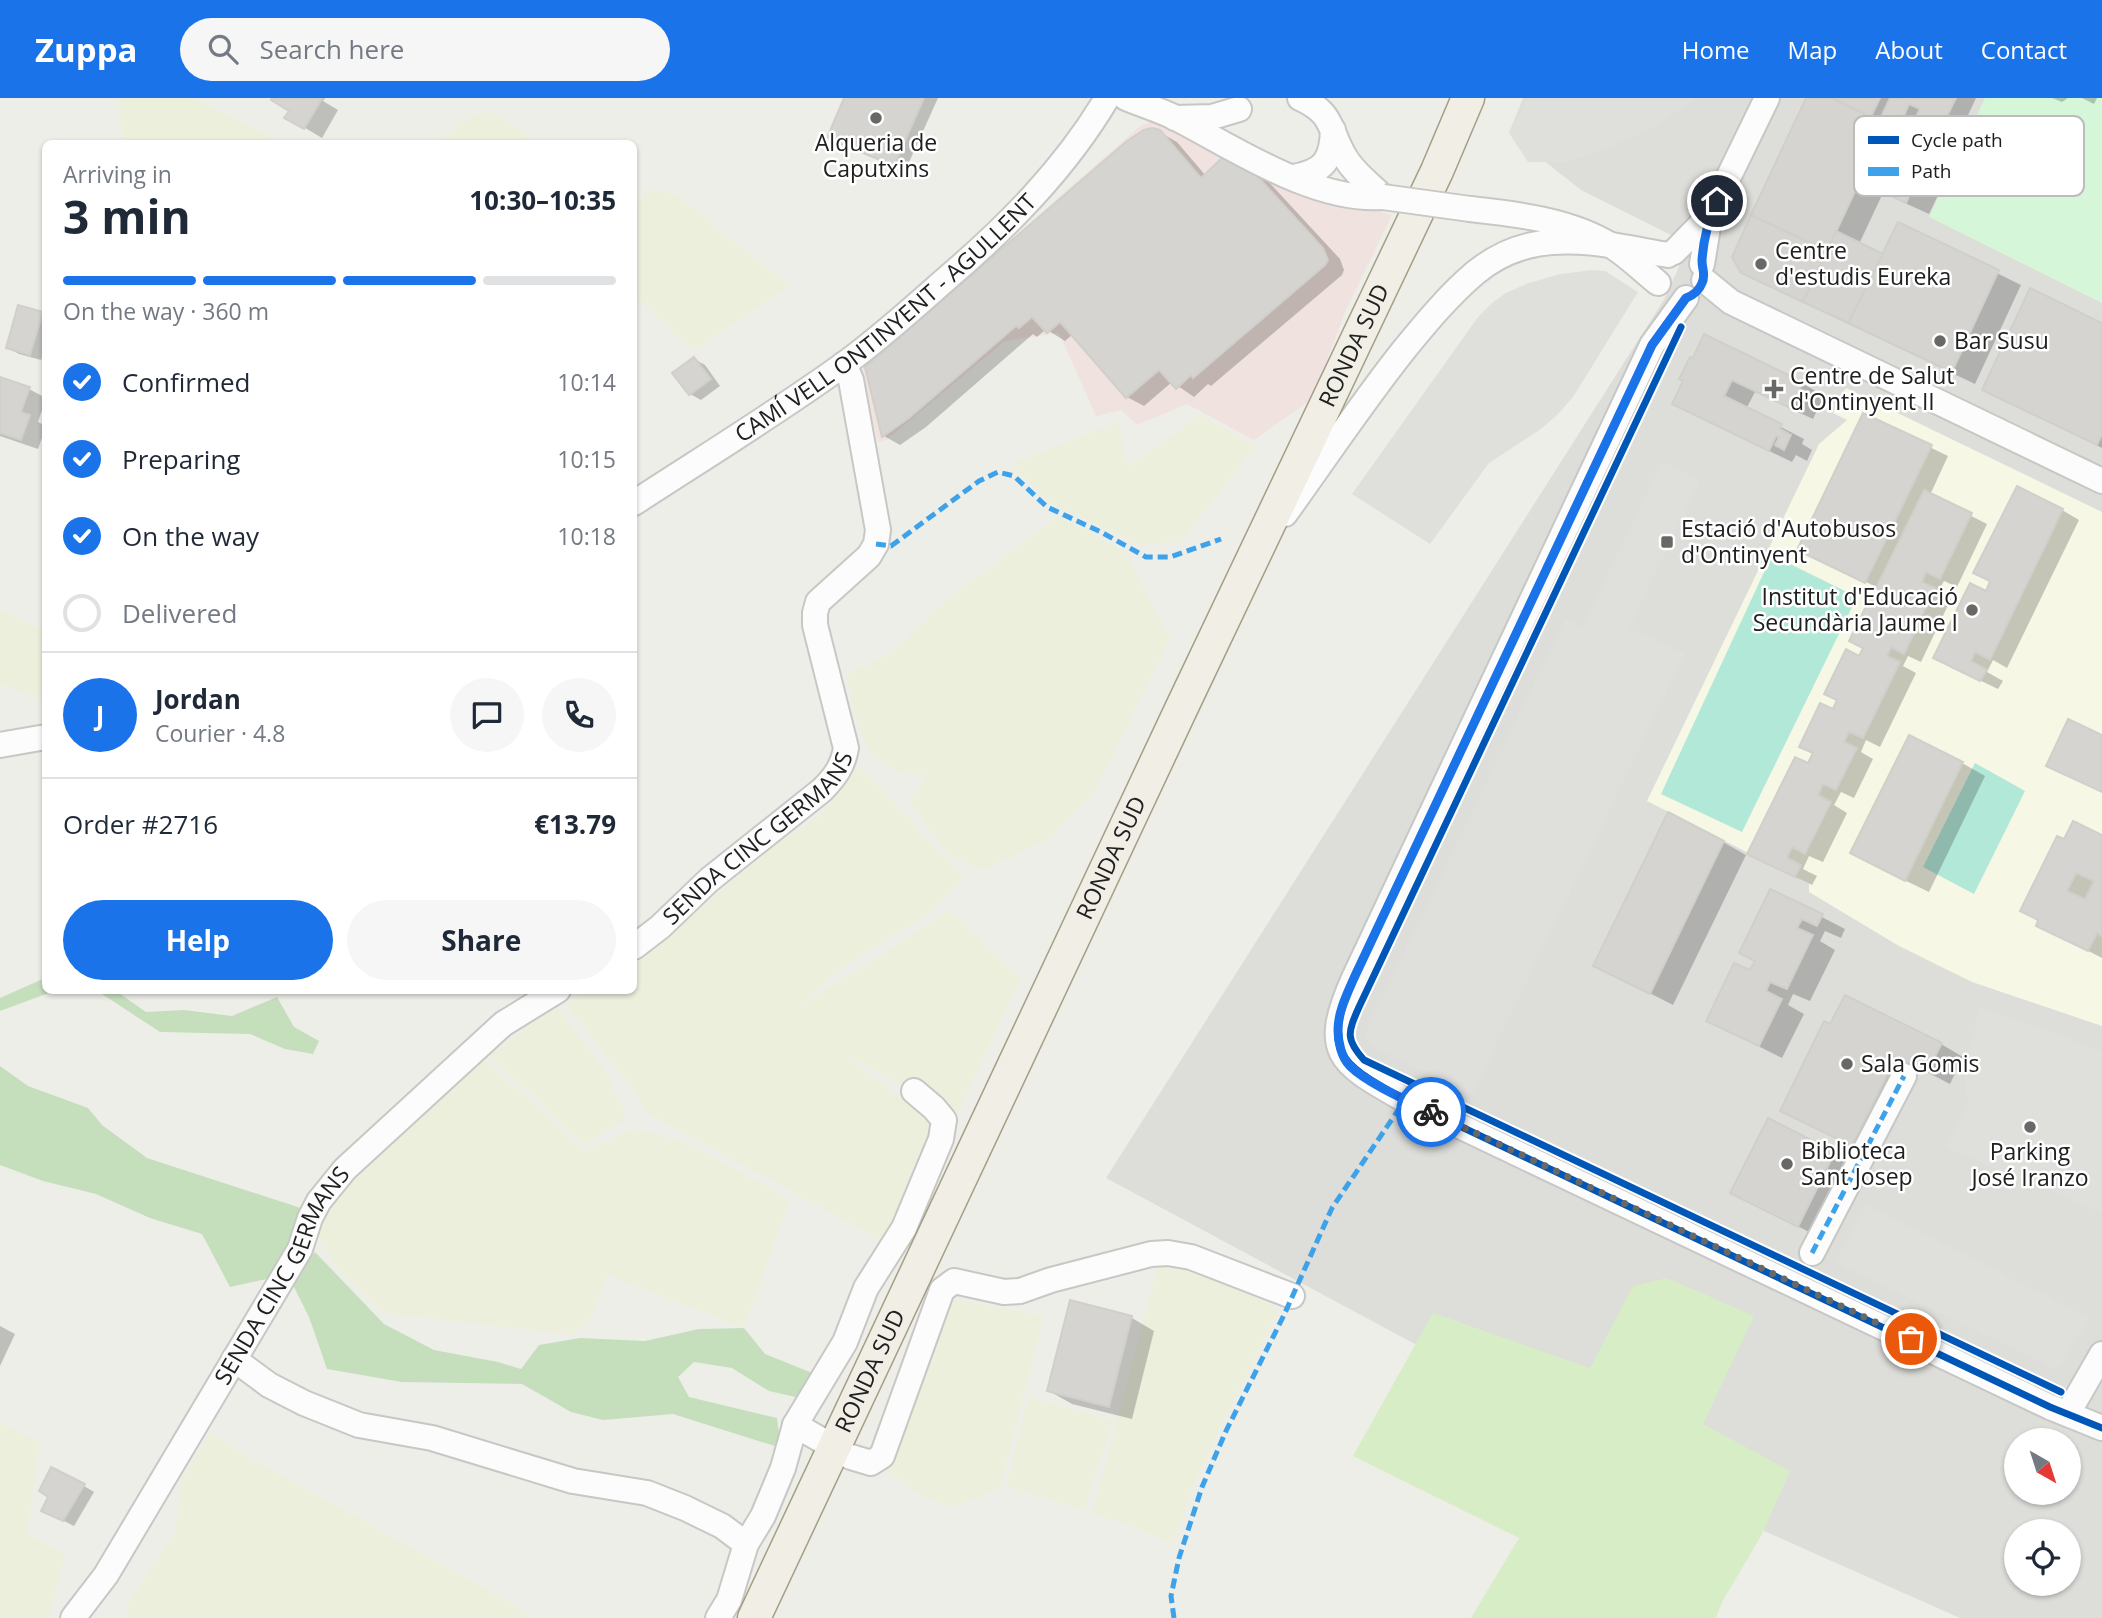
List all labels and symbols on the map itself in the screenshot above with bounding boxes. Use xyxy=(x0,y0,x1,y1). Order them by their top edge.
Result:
marker: Alqueria de Caputxins xyxy=(868,110,884,126)
legend xyxy=(1854,116,2084,196)
place label: Alqueria de Caputxins xyxy=(815,126,937,184)
text: Cycle path xyxy=(1911,127,2003,153)
text: Path xyxy=(1911,158,1951,184)
pin xyxy=(1687,171,1747,231)
street label: CAMÍ VELL ONTINYENT - AGULLENT xyxy=(728,186,1043,449)
place label: Centre d'estudis Eureka xyxy=(1775,234,1951,292)
marker: Centre d'estudis Eureka xyxy=(1753,256,1769,272)
street label: RONDA SUD xyxy=(1310,278,1396,412)
place label: Bar Susu xyxy=(1954,324,2049,356)
marker: Bar Susu xyxy=(1932,333,1948,349)
place label: Centre de Salut d'Ontinyent II xyxy=(1790,359,1954,417)
marker: Centre de Salut d'Ontinyent II xyxy=(1764,379,1784,399)
place label: Estació d'Autobusos d'Ontinyent xyxy=(1681,512,1896,570)
marker: Estació d'Autobusos d'Ontinyent xyxy=(1659,534,1675,550)
place label: Institut d'Educació Secundària Jaume I xyxy=(1753,580,1958,638)
marker: Institut d'Educació Secundària Jaume I xyxy=(1964,602,1980,618)
street label: SENDA CINC GERMANS xyxy=(655,747,860,931)
street label: RONDA SUD xyxy=(1068,790,1153,924)
place label: Sala Gomis xyxy=(1861,1047,1980,1079)
marker: Sala Gomis xyxy=(1839,1056,1855,1072)
courier xyxy=(1396,1077,1466,1147)
marker: Parking José Iranzo xyxy=(2022,1119,2038,1135)
place label: Biblioteca Sant Josep xyxy=(1801,1134,1913,1192)
place label: Parking José Iranzo xyxy=(1969,1135,2089,1193)
marker: Biblioteca Sant Josep xyxy=(1779,1156,1795,1172)
street label: SENDA CINC GERMANS xyxy=(206,1159,356,1390)
street label: RONDA SUD xyxy=(826,1304,912,1437)
pin xyxy=(1881,1309,1941,1369)
north arrow xyxy=(2004,1428,2081,1505)

